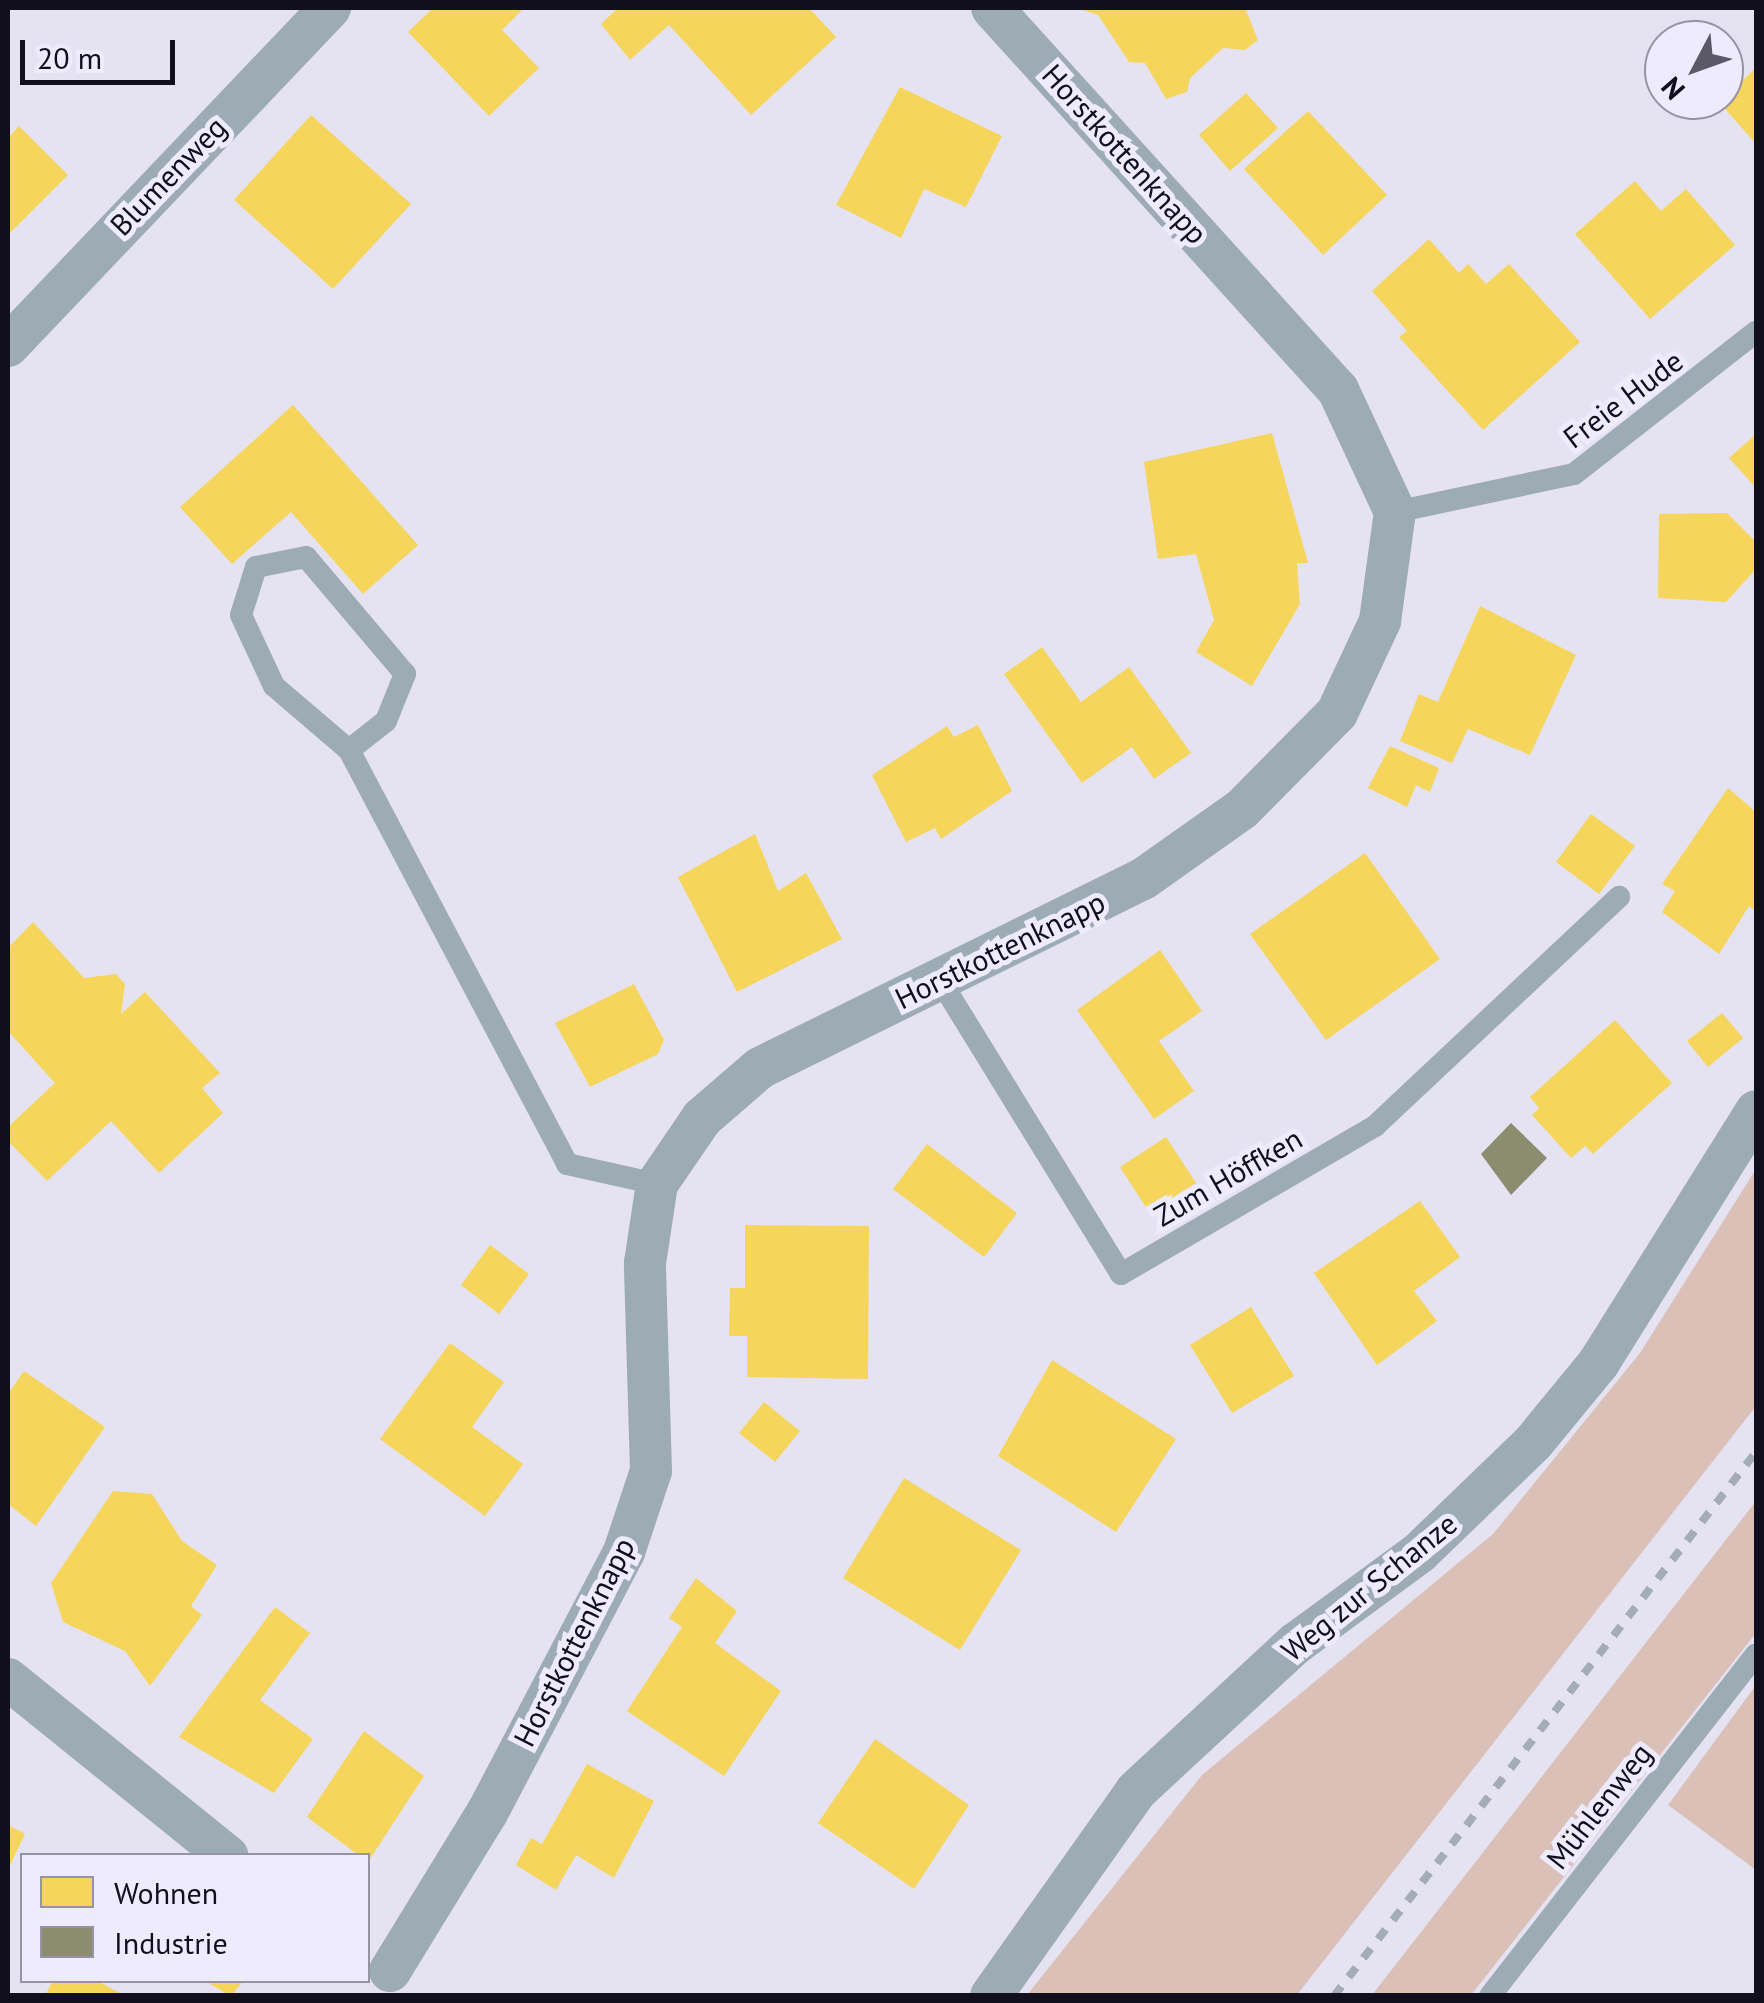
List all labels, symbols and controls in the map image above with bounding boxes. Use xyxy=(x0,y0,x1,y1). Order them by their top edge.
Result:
scale bar xyxy=(25,20,180,82)
north arrow xyxy=(1644,20,1744,120)
text: 20 m xyxy=(37,38,102,77)
street label: Horstkottenknapp xyxy=(1035,57,1215,251)
text: N xyxy=(1652,70,1692,108)
street label: Blumenweg xyxy=(103,109,233,243)
street label: Freie Hude xyxy=(1556,343,1690,455)
street label: Horstkottenknapp xyxy=(889,884,1111,1016)
street label: Zum Höffken xyxy=(1148,1120,1308,1234)
street label: Weg zur Schanze xyxy=(1274,1505,1464,1669)
street label: Horstkottenknapp xyxy=(506,1532,642,1752)
street label: Mühlenweg xyxy=(1539,1736,1659,1876)
legend xyxy=(20,1853,370,1983)
text: Wohnen xyxy=(114,1873,218,1912)
text: Industrie xyxy=(114,1923,228,1962)

